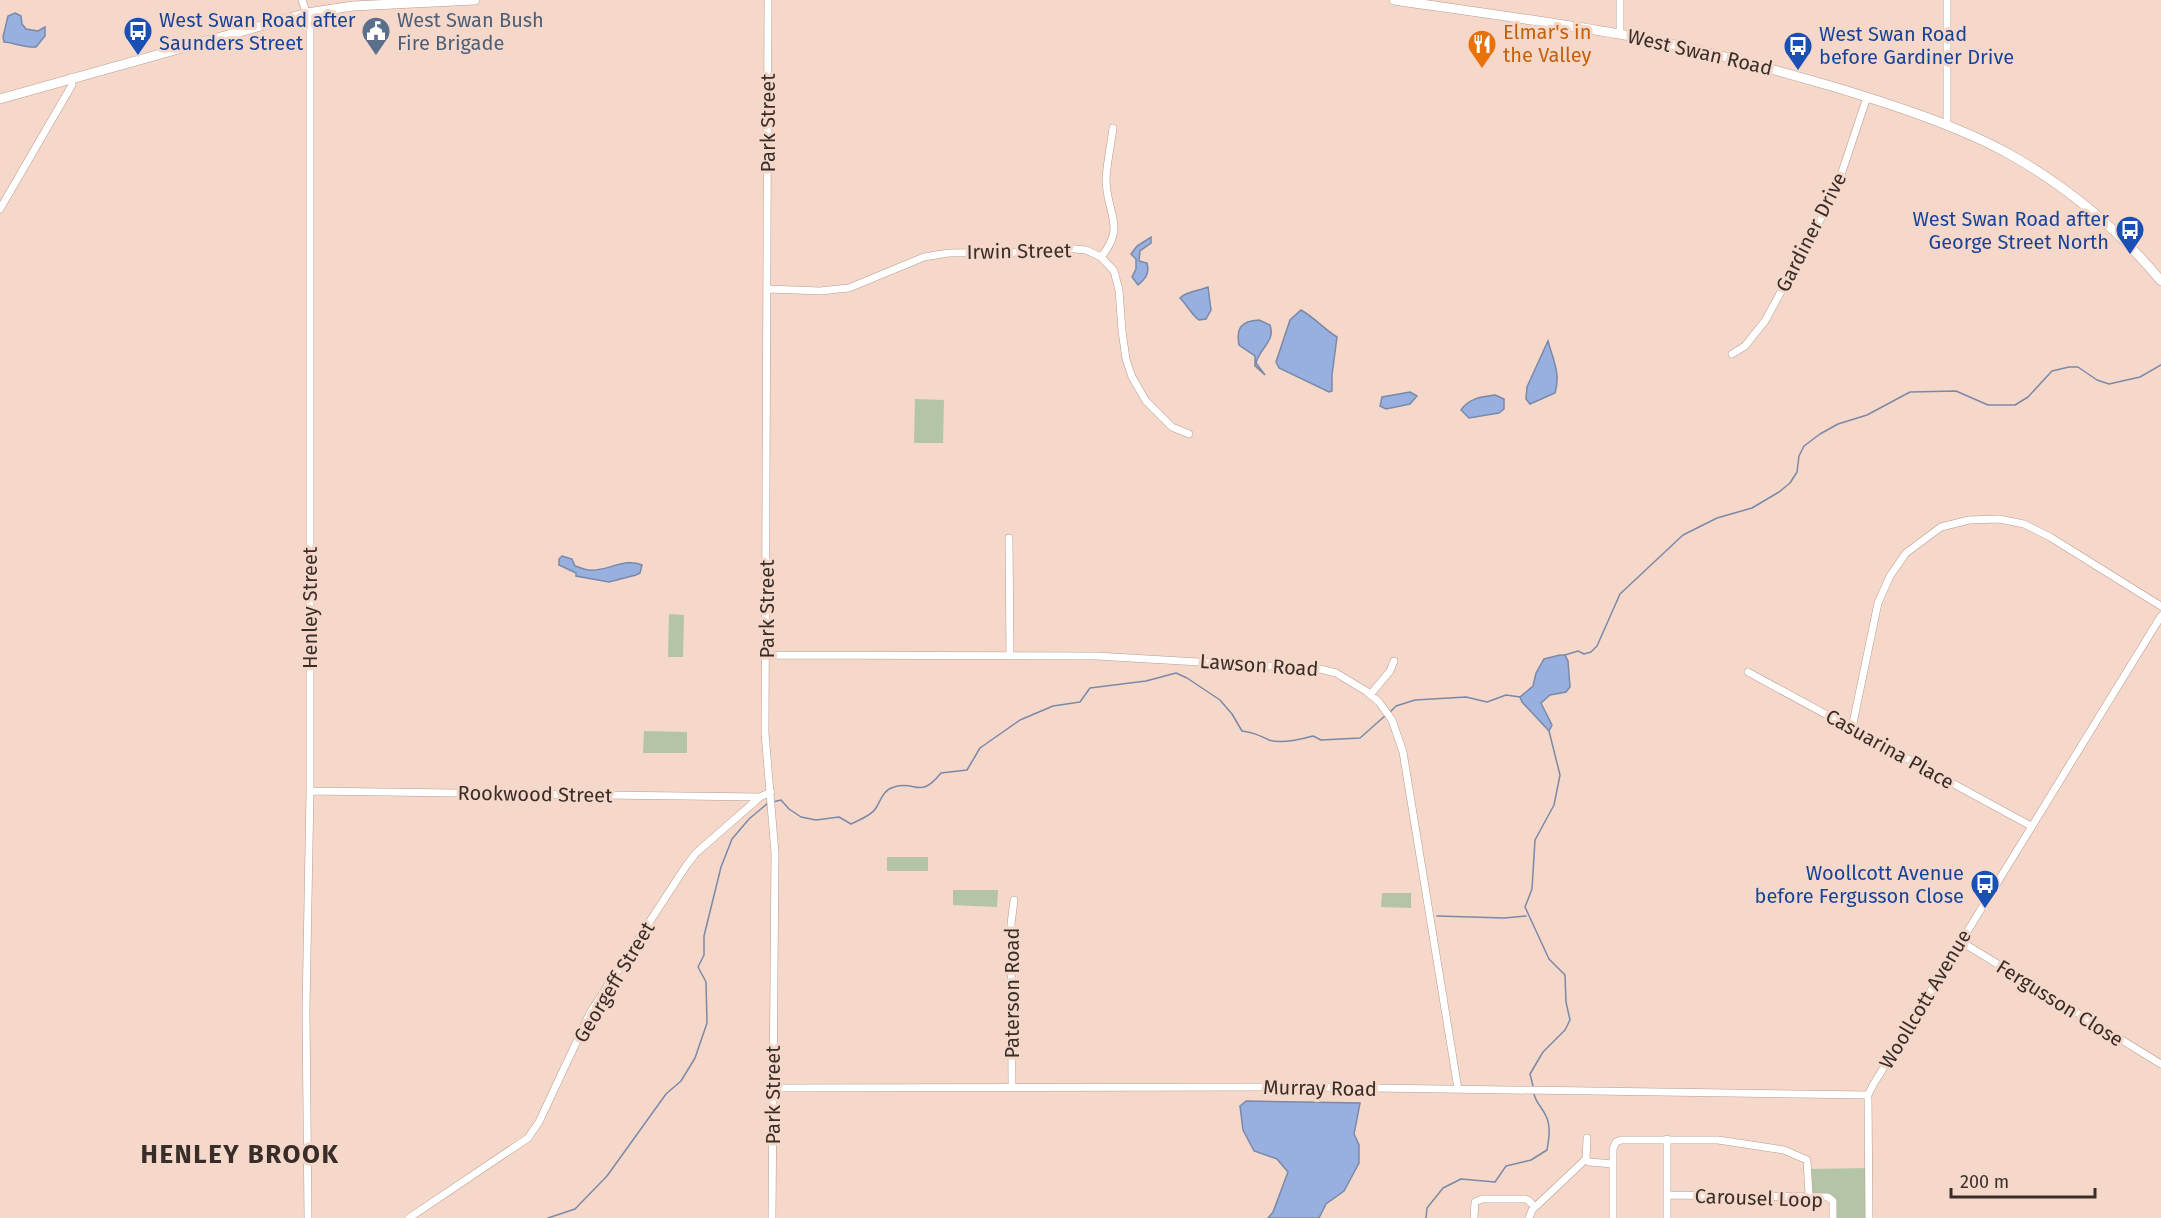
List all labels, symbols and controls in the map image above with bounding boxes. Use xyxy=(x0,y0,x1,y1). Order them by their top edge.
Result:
place label: West Swan Road after Saunders Street xyxy=(159,8,356,55)
place label: West Swan Bush Fire Brigade xyxy=(397,8,544,55)
bus stop icon: West Swan Road after Saunders Street xyxy=(122,15,154,57)
public building icon: West Swan Bush Fire Brigade xyxy=(360,15,392,57)
place label: Elmar's in the Valley xyxy=(1503,20,1592,67)
place label: West Swan Road before Gardiner Drive xyxy=(1819,22,2014,69)
street label: West Swan Road xyxy=(1625,24,1775,80)
restaurant icon: Elmar's in the Valley xyxy=(1466,28,1498,70)
bus stop icon: West Swan Road before Gardiner Drive xyxy=(1782,30,1814,72)
street label: Park Street xyxy=(756,73,780,172)
street label: Gardiner Drive xyxy=(1771,168,1851,296)
place label: West Swan Road after George Street North xyxy=(1912,207,2109,254)
bus stop icon: West Swan Road after George Street North xyxy=(2114,214,2146,256)
street label: Irwin Street xyxy=(966,238,1072,264)
street label: Henley Street xyxy=(298,546,322,669)
street label: Park Street xyxy=(755,559,779,658)
street label: Lawson Road xyxy=(1199,649,1319,681)
street label: Casuarina Place xyxy=(1822,704,1958,794)
street label: Rookwood Street xyxy=(457,781,613,807)
place label: Woollcott Avenue before Fergusson Close xyxy=(1755,861,1964,908)
bus stop icon: Woollcott Avenue before Fergusson Close xyxy=(1969,868,2001,910)
street label: Georgeff Street xyxy=(569,917,660,1047)
street label: Woollcott Avenue xyxy=(1874,925,1976,1073)
street label: Paterson Road xyxy=(1000,928,1024,1058)
street label: Fergusson Close xyxy=(1992,954,2128,1052)
street label: Park Street xyxy=(761,1045,785,1144)
street label: Murray Road xyxy=(1263,1075,1377,1101)
district label: HENLEY BROOK xyxy=(141,1139,339,1170)
scale bar xyxy=(1951,1161,2095,1199)
text: 200 m xyxy=(1960,1171,2009,1193)
street label: Carousel Loop xyxy=(1694,1184,1824,1212)

